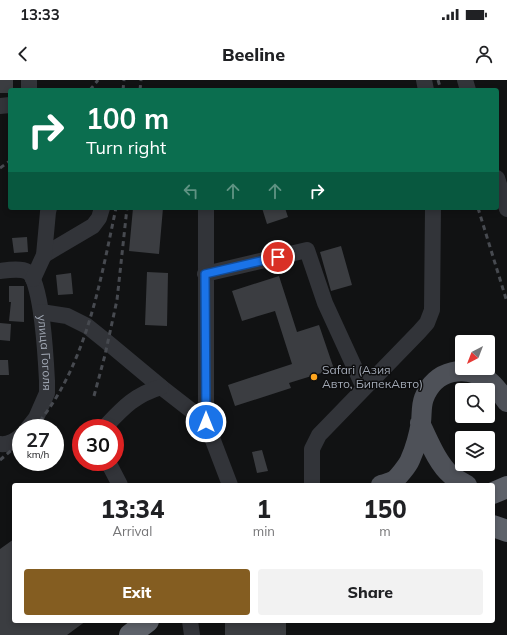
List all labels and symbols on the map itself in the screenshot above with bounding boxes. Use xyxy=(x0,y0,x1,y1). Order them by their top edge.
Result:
pin xyxy=(261,240,295,274)
street label: улица Гоголя xyxy=(34,314,55,391)
north arrow xyxy=(455,335,495,375)
place label: Safari (Азия Авто, БипекАвто) xyxy=(322,362,423,391)
marker: Safari (Азия Авто, БипекАвто) xyxy=(309,372,319,382)
position arrow xyxy=(185,401,227,443)
speed limit sign: 30 xyxy=(72,419,124,471)

